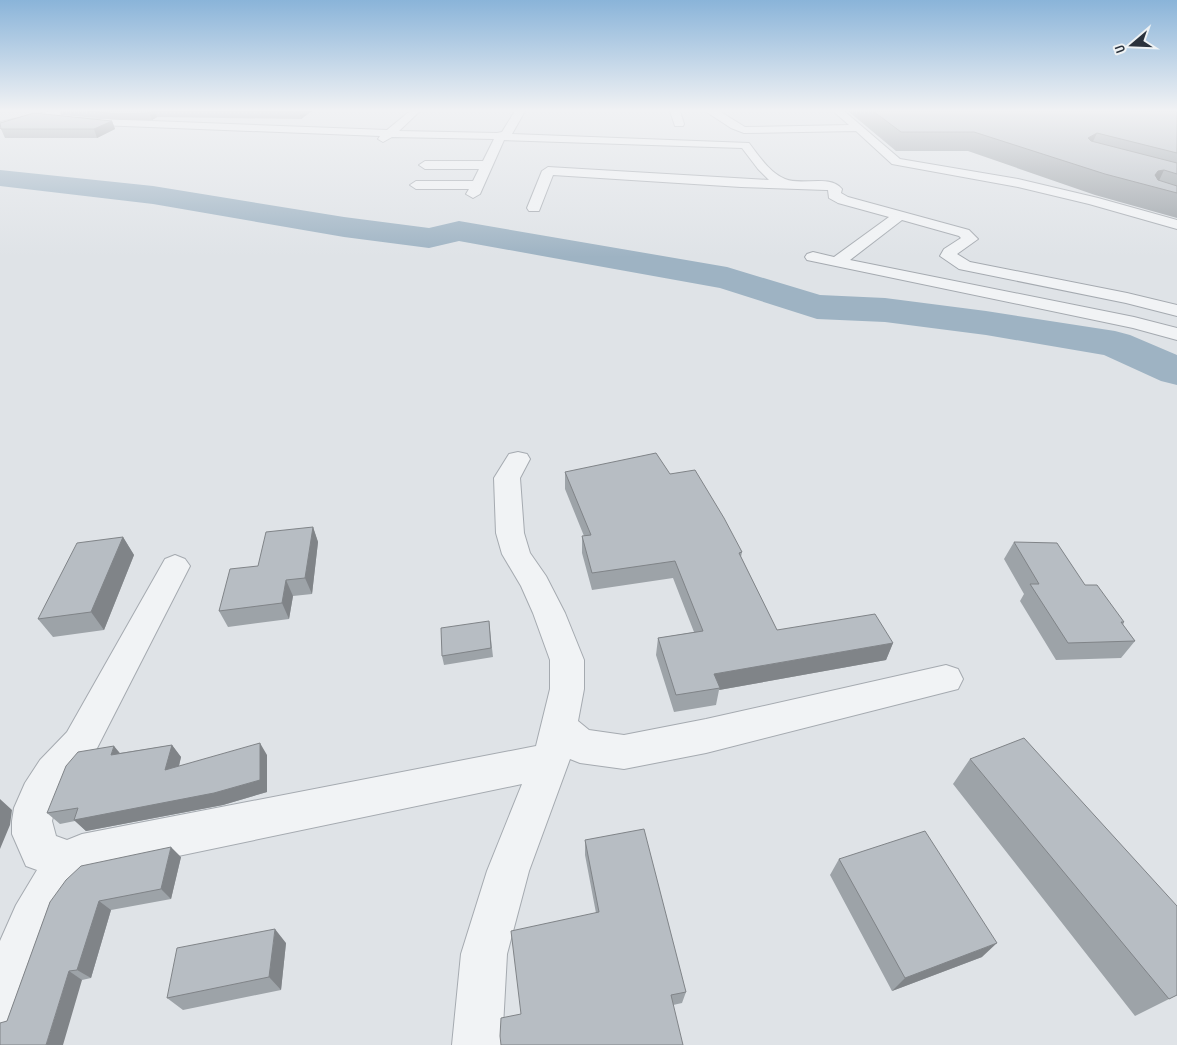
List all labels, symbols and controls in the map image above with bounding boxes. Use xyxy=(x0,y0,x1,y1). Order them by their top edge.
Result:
north arrow xyxy=(1107,20,1157,70)
text: U xyxy=(1111,43,1129,55)

